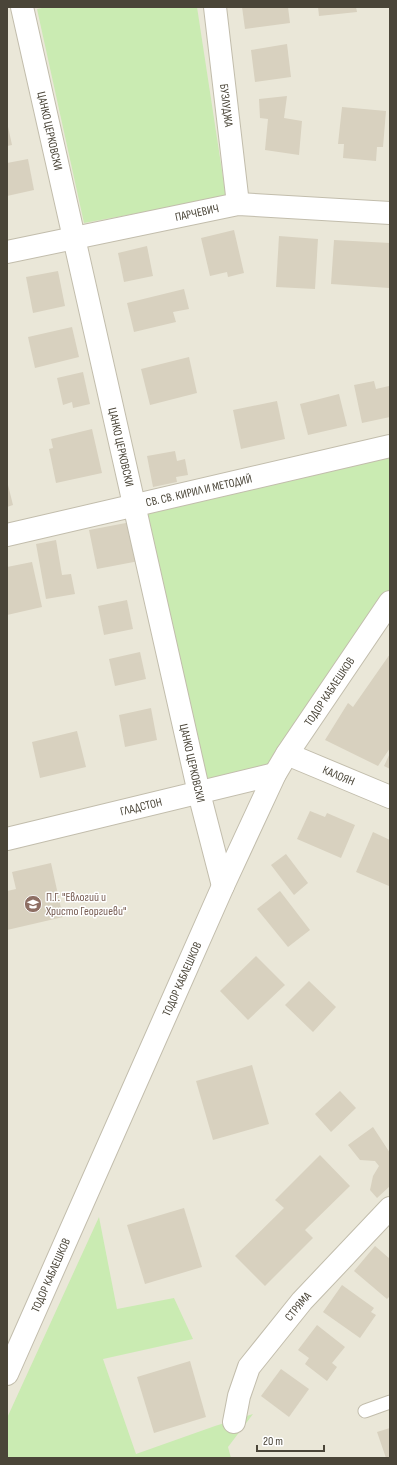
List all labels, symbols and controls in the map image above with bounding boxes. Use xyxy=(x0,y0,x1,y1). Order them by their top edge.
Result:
street label: БУЗЛУДЖА xyxy=(217,83,237,129)
street label: ЦАНКО ЦЕРКОВСКИ xyxy=(34,90,66,172)
street label: ПАРЧЕВИЧ xyxy=(174,201,220,224)
street label: ЦАНКО ЦЕРКОВСКИ xyxy=(105,406,137,488)
street label: СВ. СВ. КИРИЛ И МЕТОДИЙ xyxy=(144,471,254,510)
street label: ТОДОР КАБЛЕШКОВ xyxy=(301,654,358,729)
street label: ЦАНКО ЦЕРКОВСКИ xyxy=(176,722,209,804)
street label: КАЛОЯН xyxy=(320,762,357,789)
street label: ГЛАДСТОН xyxy=(119,794,164,819)
place label: П.Г. "Евлогий и Христо Георгиеви" xyxy=(45,890,126,919)
school or university icon: П.Г. "Евлогий и Христо Георгиеви" xyxy=(23,894,43,914)
street label: ТОДОР КАБЛЕШКОВ xyxy=(159,939,205,1019)
street label: ТОДОР КАБЛЕШКОВ xyxy=(28,1236,74,1315)
street label: СТРЯМА xyxy=(281,1288,315,1324)
scale bar xyxy=(257,1427,324,1453)
text: 20 m xyxy=(263,1434,283,1449)

